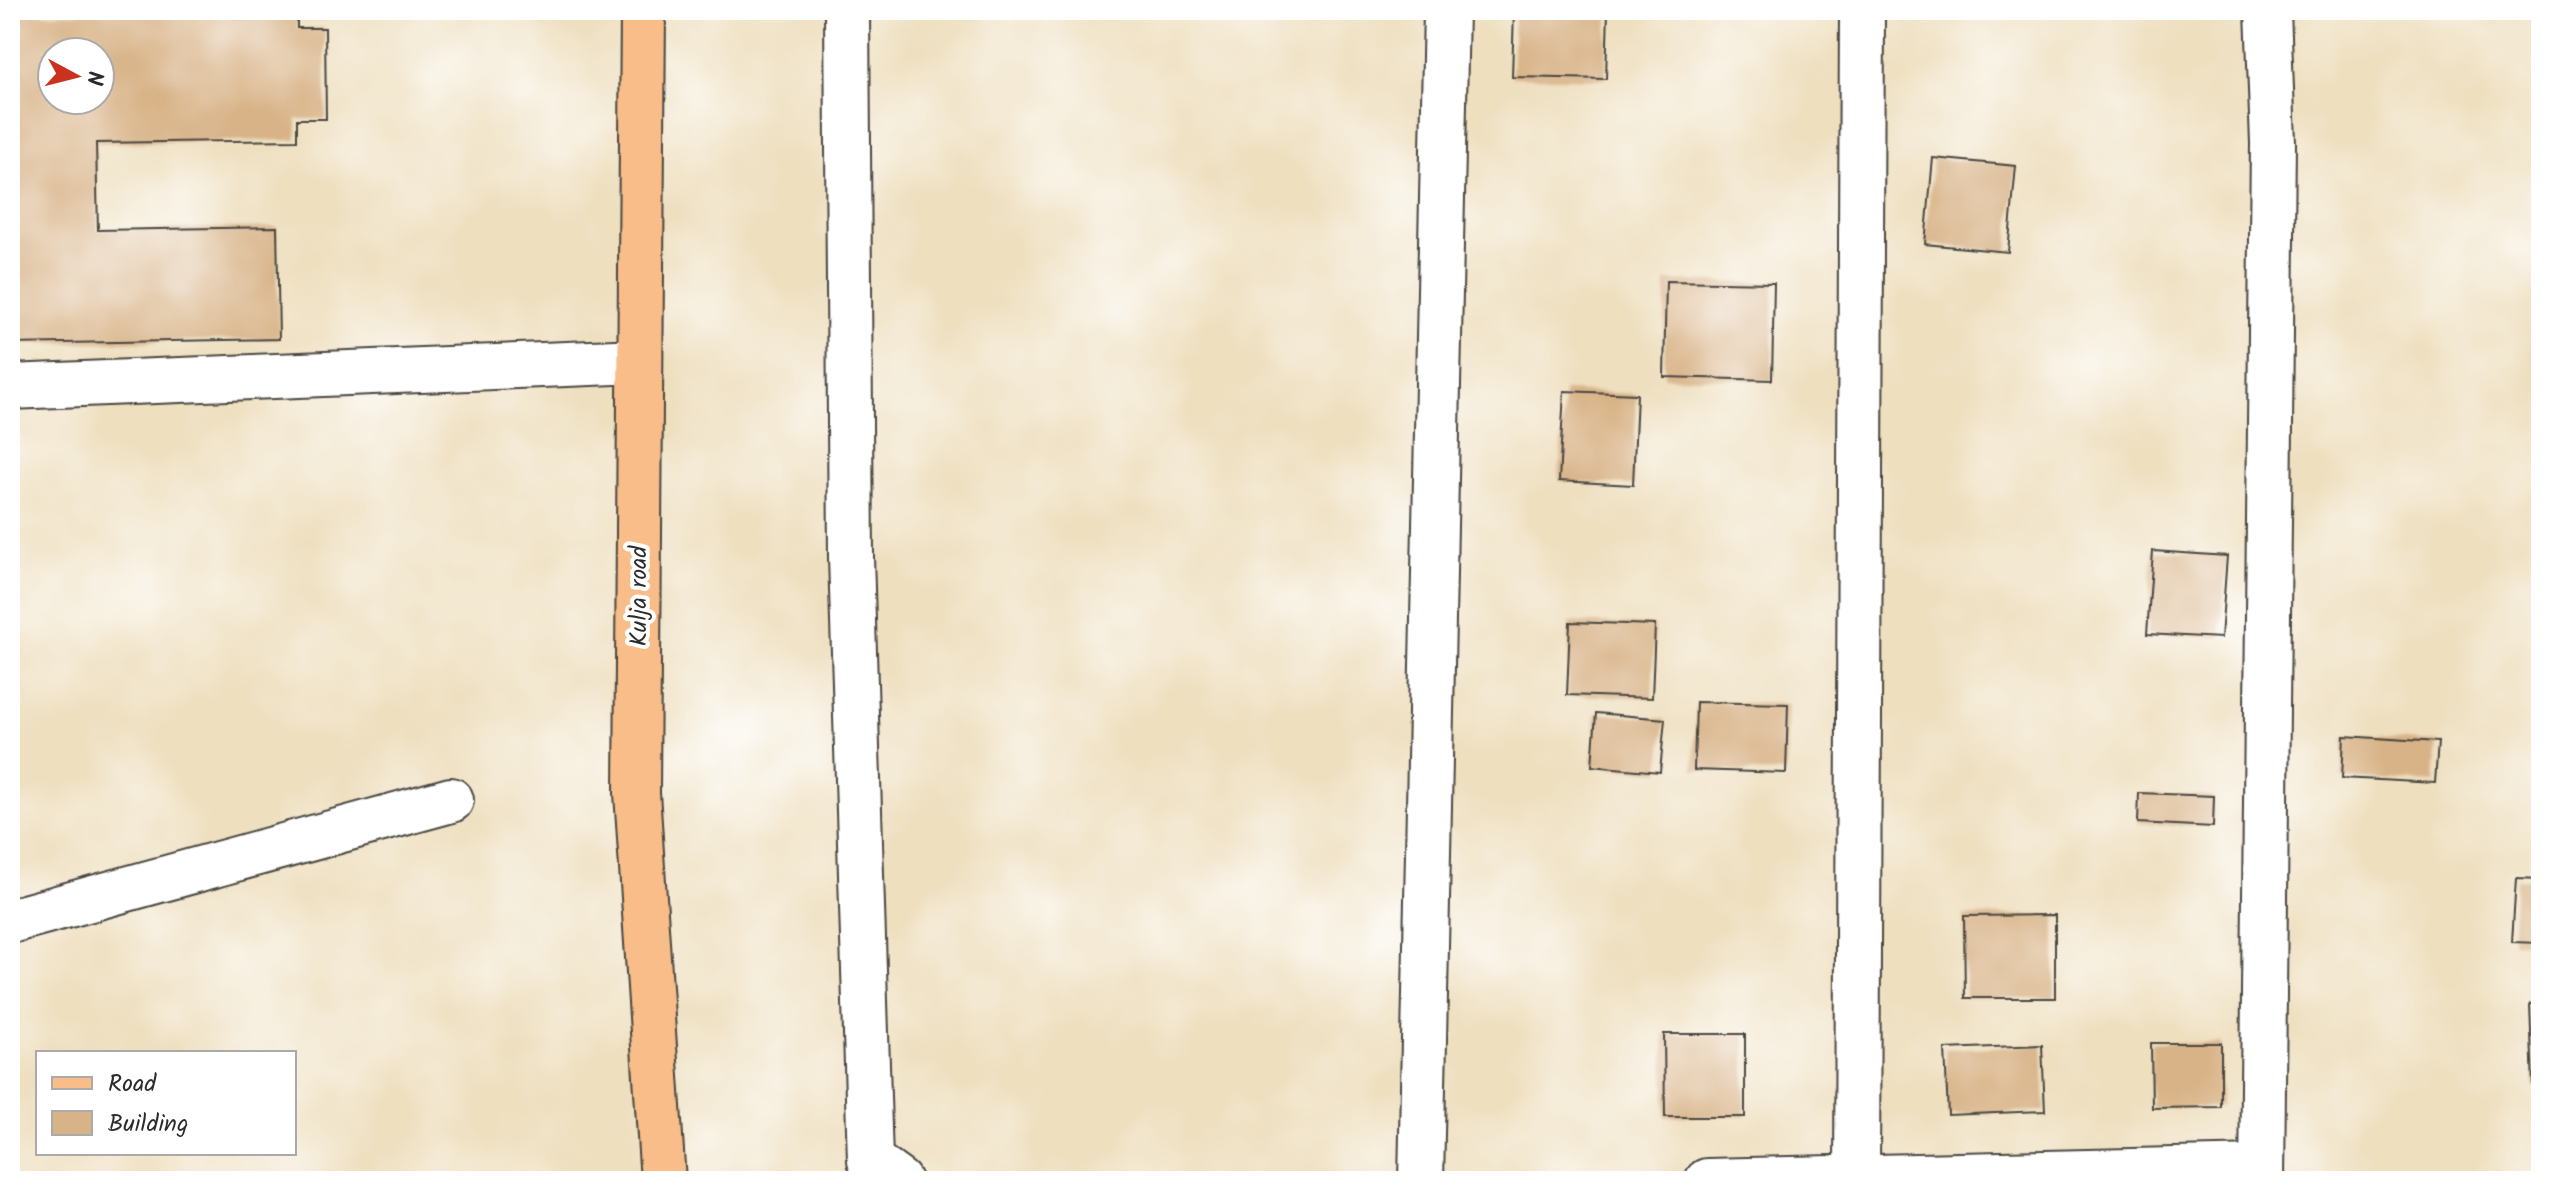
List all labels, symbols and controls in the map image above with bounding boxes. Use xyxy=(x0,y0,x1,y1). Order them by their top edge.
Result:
north arrow xyxy=(36,36,116,116)
text: N xyxy=(75,69,112,87)
street label: Kulja road xyxy=(620,545,659,646)
legend xyxy=(36,1051,296,1155)
text: Road xyxy=(108,1065,157,1104)
text: Building xyxy=(108,1105,188,1144)

